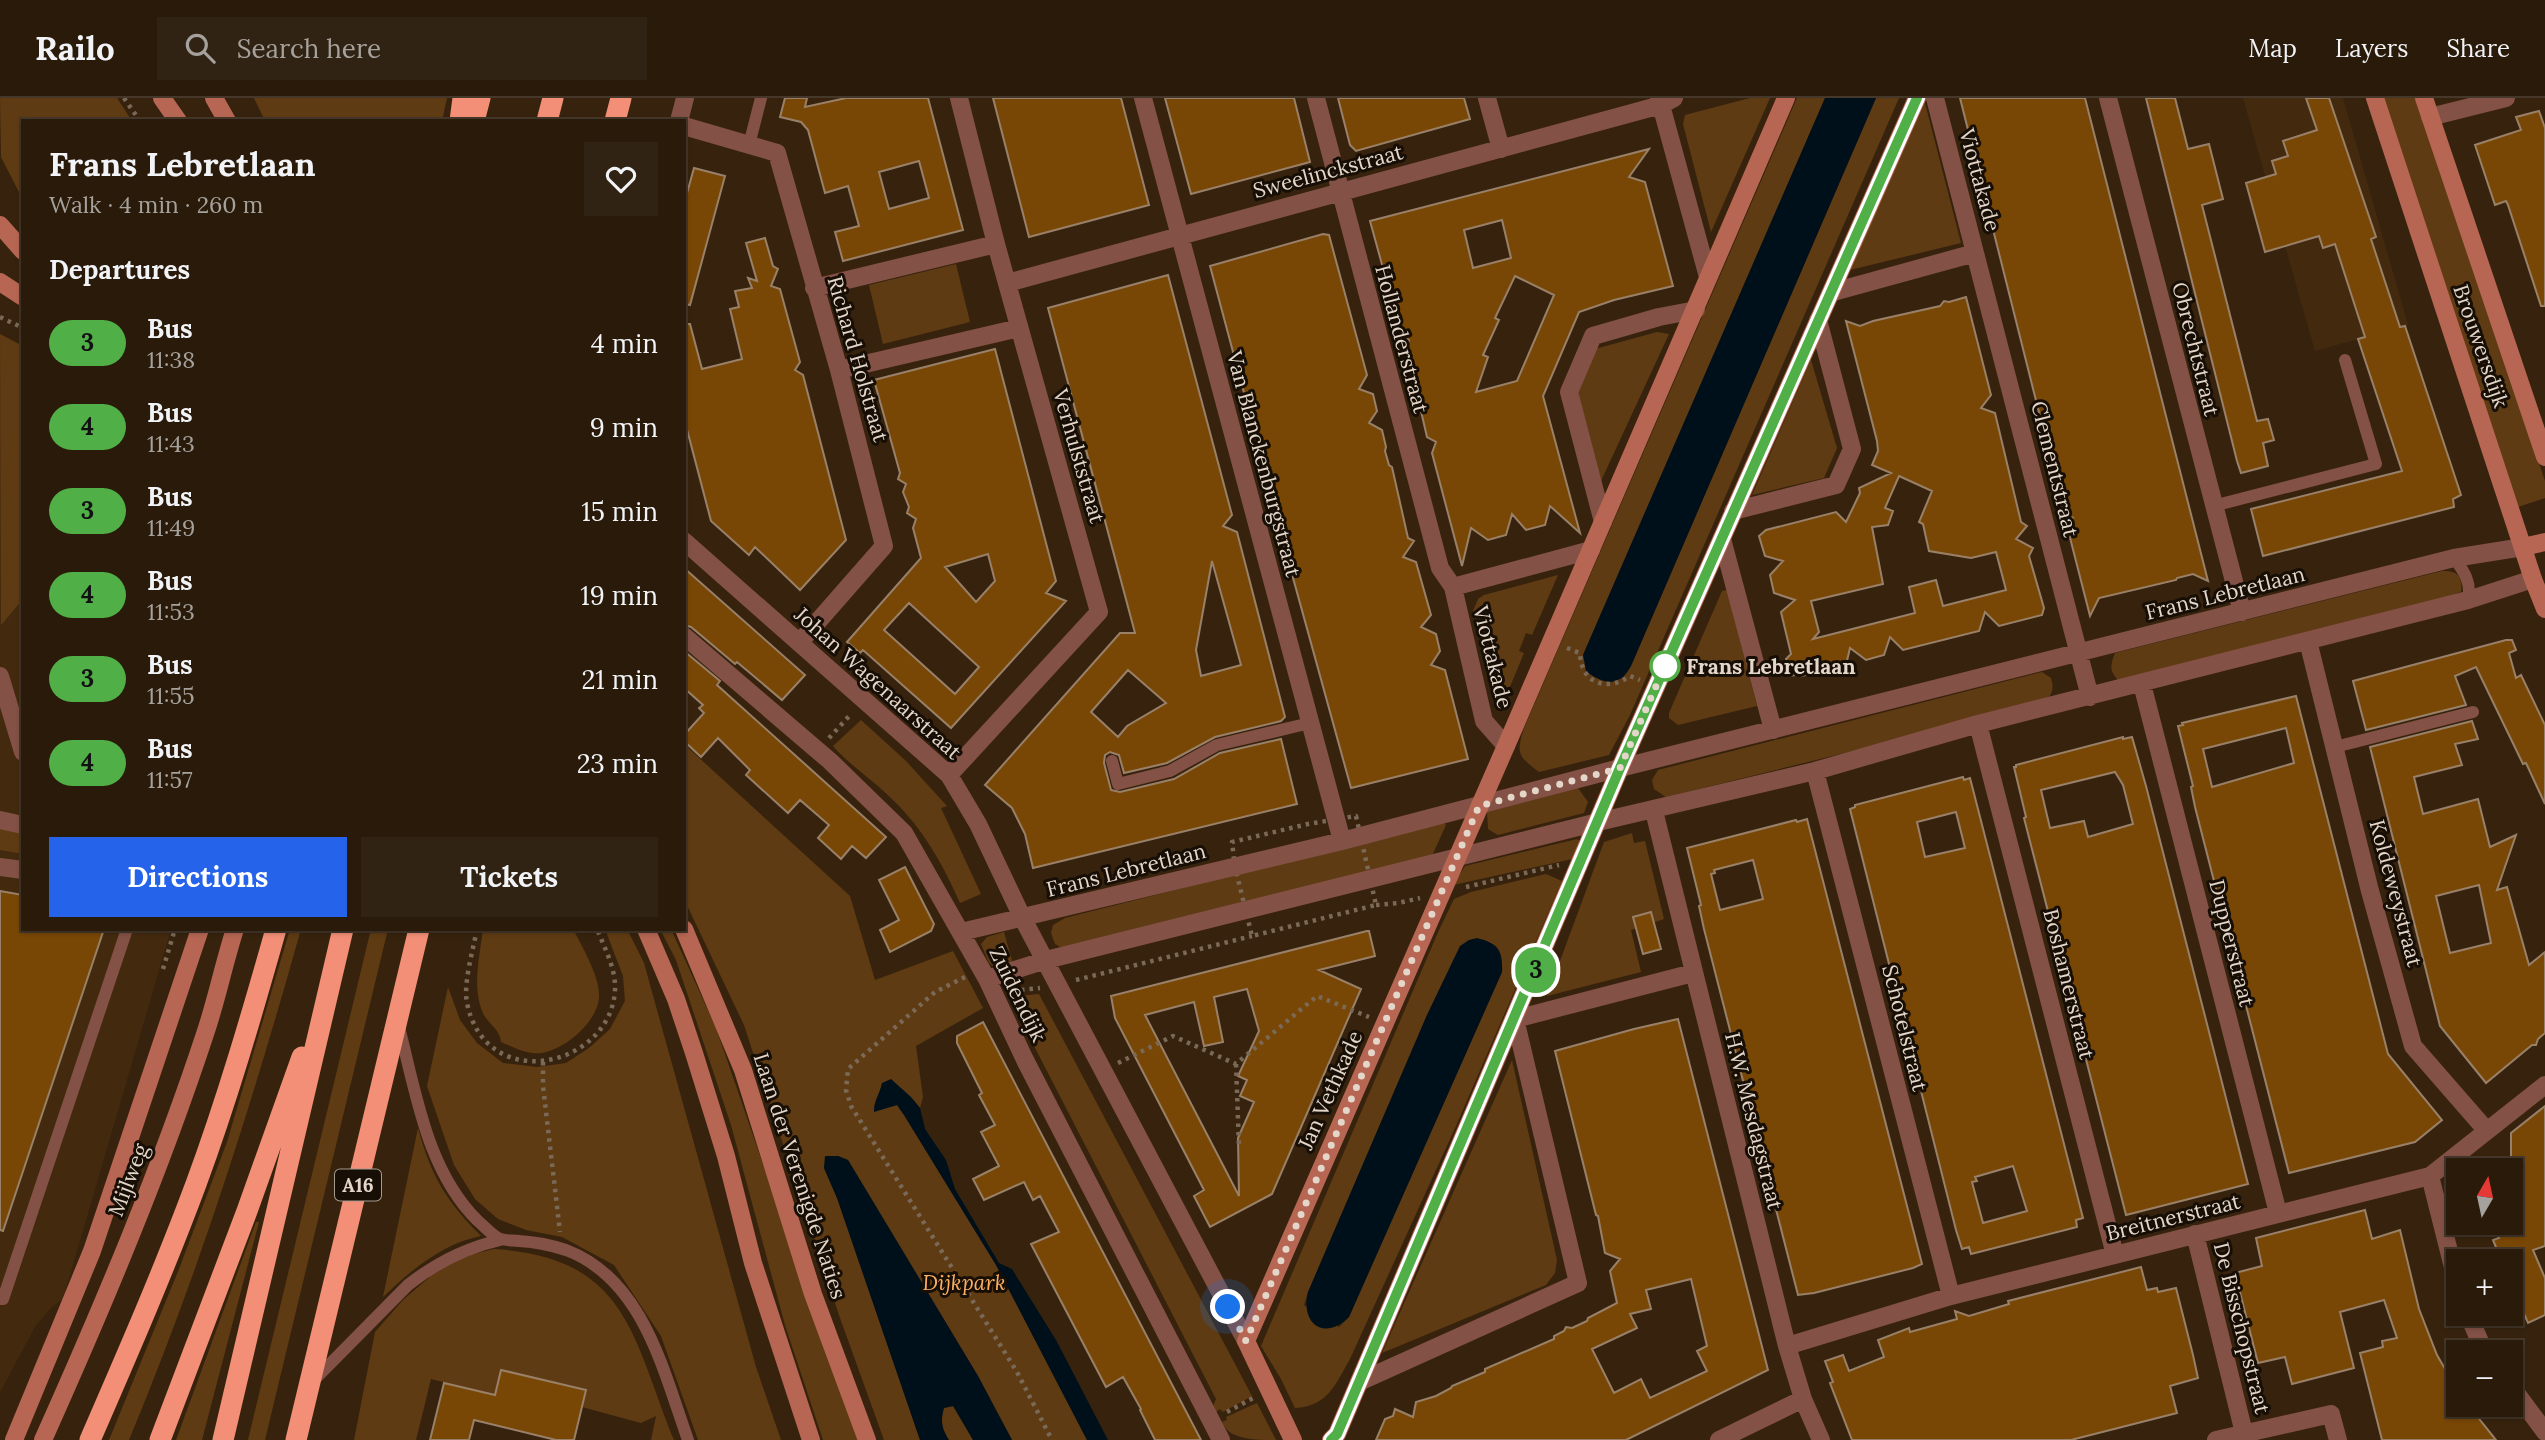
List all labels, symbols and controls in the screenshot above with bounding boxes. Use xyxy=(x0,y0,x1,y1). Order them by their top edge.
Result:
search box xyxy=(157,17,647,80)
text: Railo xyxy=(35,27,115,69)
icon: search xyxy=(181,29,219,67)
text: Search here xyxy=(237,32,381,65)
text: Map xyxy=(2248,33,2297,64)
text: Layers xyxy=(2335,33,2408,64)
text: Share xyxy=(2446,33,2510,64)
street label: Viottakade xyxy=(1953,125,2007,234)
street label: Sweelinckstraat xyxy=(1250,138,1407,204)
button: heart xyxy=(584,142,658,216)
text: Frans Lebretlaan xyxy=(49,143,316,185)
text: Walk · 4 min · 260 m xyxy=(49,190,263,219)
text: Departures xyxy=(49,253,190,286)
street label: Hollanderstraat xyxy=(1369,262,1435,417)
street label: Richard Holstraat xyxy=(821,273,895,446)
street label: Obrechtstraat xyxy=(2166,279,2226,420)
street label: Brouwersdijk xyxy=(2447,281,2515,412)
text: Bus xyxy=(147,312,193,345)
text: 3 xyxy=(81,327,94,358)
text: 4 min xyxy=(591,327,658,360)
text: 11:38 xyxy=(147,345,195,374)
street label: Van Blanckenburgstraat xyxy=(1221,347,1307,581)
street label: Verhulststraat xyxy=(1047,385,1111,527)
text: Bus xyxy=(147,396,193,429)
street label: Clementstraat xyxy=(2025,398,2085,541)
text: 4 xyxy=(81,411,94,442)
text: 9 min xyxy=(590,411,658,444)
text: 11:43 xyxy=(147,429,195,458)
text: Bus xyxy=(147,480,193,513)
text: 3 xyxy=(81,495,94,526)
text: 15 min xyxy=(581,495,658,528)
text: 11:49 xyxy=(147,513,195,542)
street label: Frans Lebretlaan xyxy=(2143,560,2308,626)
text: Bus xyxy=(147,564,193,597)
text: 4 xyxy=(81,579,94,610)
text: 19 min xyxy=(580,579,658,612)
text: 11:53 xyxy=(147,597,195,626)
street label: Johan Wagenaarstraat xyxy=(788,600,968,766)
street label: Viottakade xyxy=(1467,602,1519,711)
text: Bus xyxy=(147,648,193,681)
marker: Frans Lebretlaan xyxy=(1650,651,1680,681)
place label: Frans Lebretlaan xyxy=(1686,653,1856,680)
text: 3 xyxy=(81,663,94,694)
text: 21 min xyxy=(581,663,658,696)
text: 11:55 xyxy=(147,681,195,710)
text: Bus xyxy=(147,732,193,765)
text: 4 xyxy=(81,747,94,778)
text: 23 min xyxy=(577,747,658,780)
text: 11:57 xyxy=(147,765,193,794)
street label: Koldeweystraat xyxy=(2363,816,2429,970)
button: Directions xyxy=(49,837,347,917)
button: Tickets xyxy=(361,837,658,917)
street label: Frans Lebretlaan xyxy=(1044,837,1209,903)
street label: Dupperstraat xyxy=(2203,877,2261,1010)
street label: Boshamerstraat xyxy=(2037,906,2101,1063)
street label: Zuidendijk xyxy=(983,942,1053,1047)
line badge: 3 xyxy=(1513,947,1559,993)
text: 3 xyxy=(1529,954,1543,985)
street label: Schotelstraat xyxy=(1876,962,1934,1095)
street label: Jan Vethkade xyxy=(1291,1026,1368,1155)
street label: H.W. Mesdagstraat xyxy=(1719,1029,1789,1213)
street label: Laan der Verenigde Naties xyxy=(747,1050,853,1302)
street label: Mijlweg xyxy=(102,1139,154,1220)
north arrow xyxy=(2446,1158,2524,1236)
map controls xyxy=(2446,1158,2523,1417)
road number: A16 xyxy=(335,1170,381,1200)
street label: Breitnerstraat xyxy=(2103,1187,2244,1247)
street label: De Bisschopstraat xyxy=(2208,1239,2277,1417)
button: + xyxy=(2446,1249,2523,1326)
park label: Dijkpark xyxy=(922,1269,1006,1296)
your location xyxy=(1210,1289,1245,1324)
button: − xyxy=(2446,1340,2523,1417)

